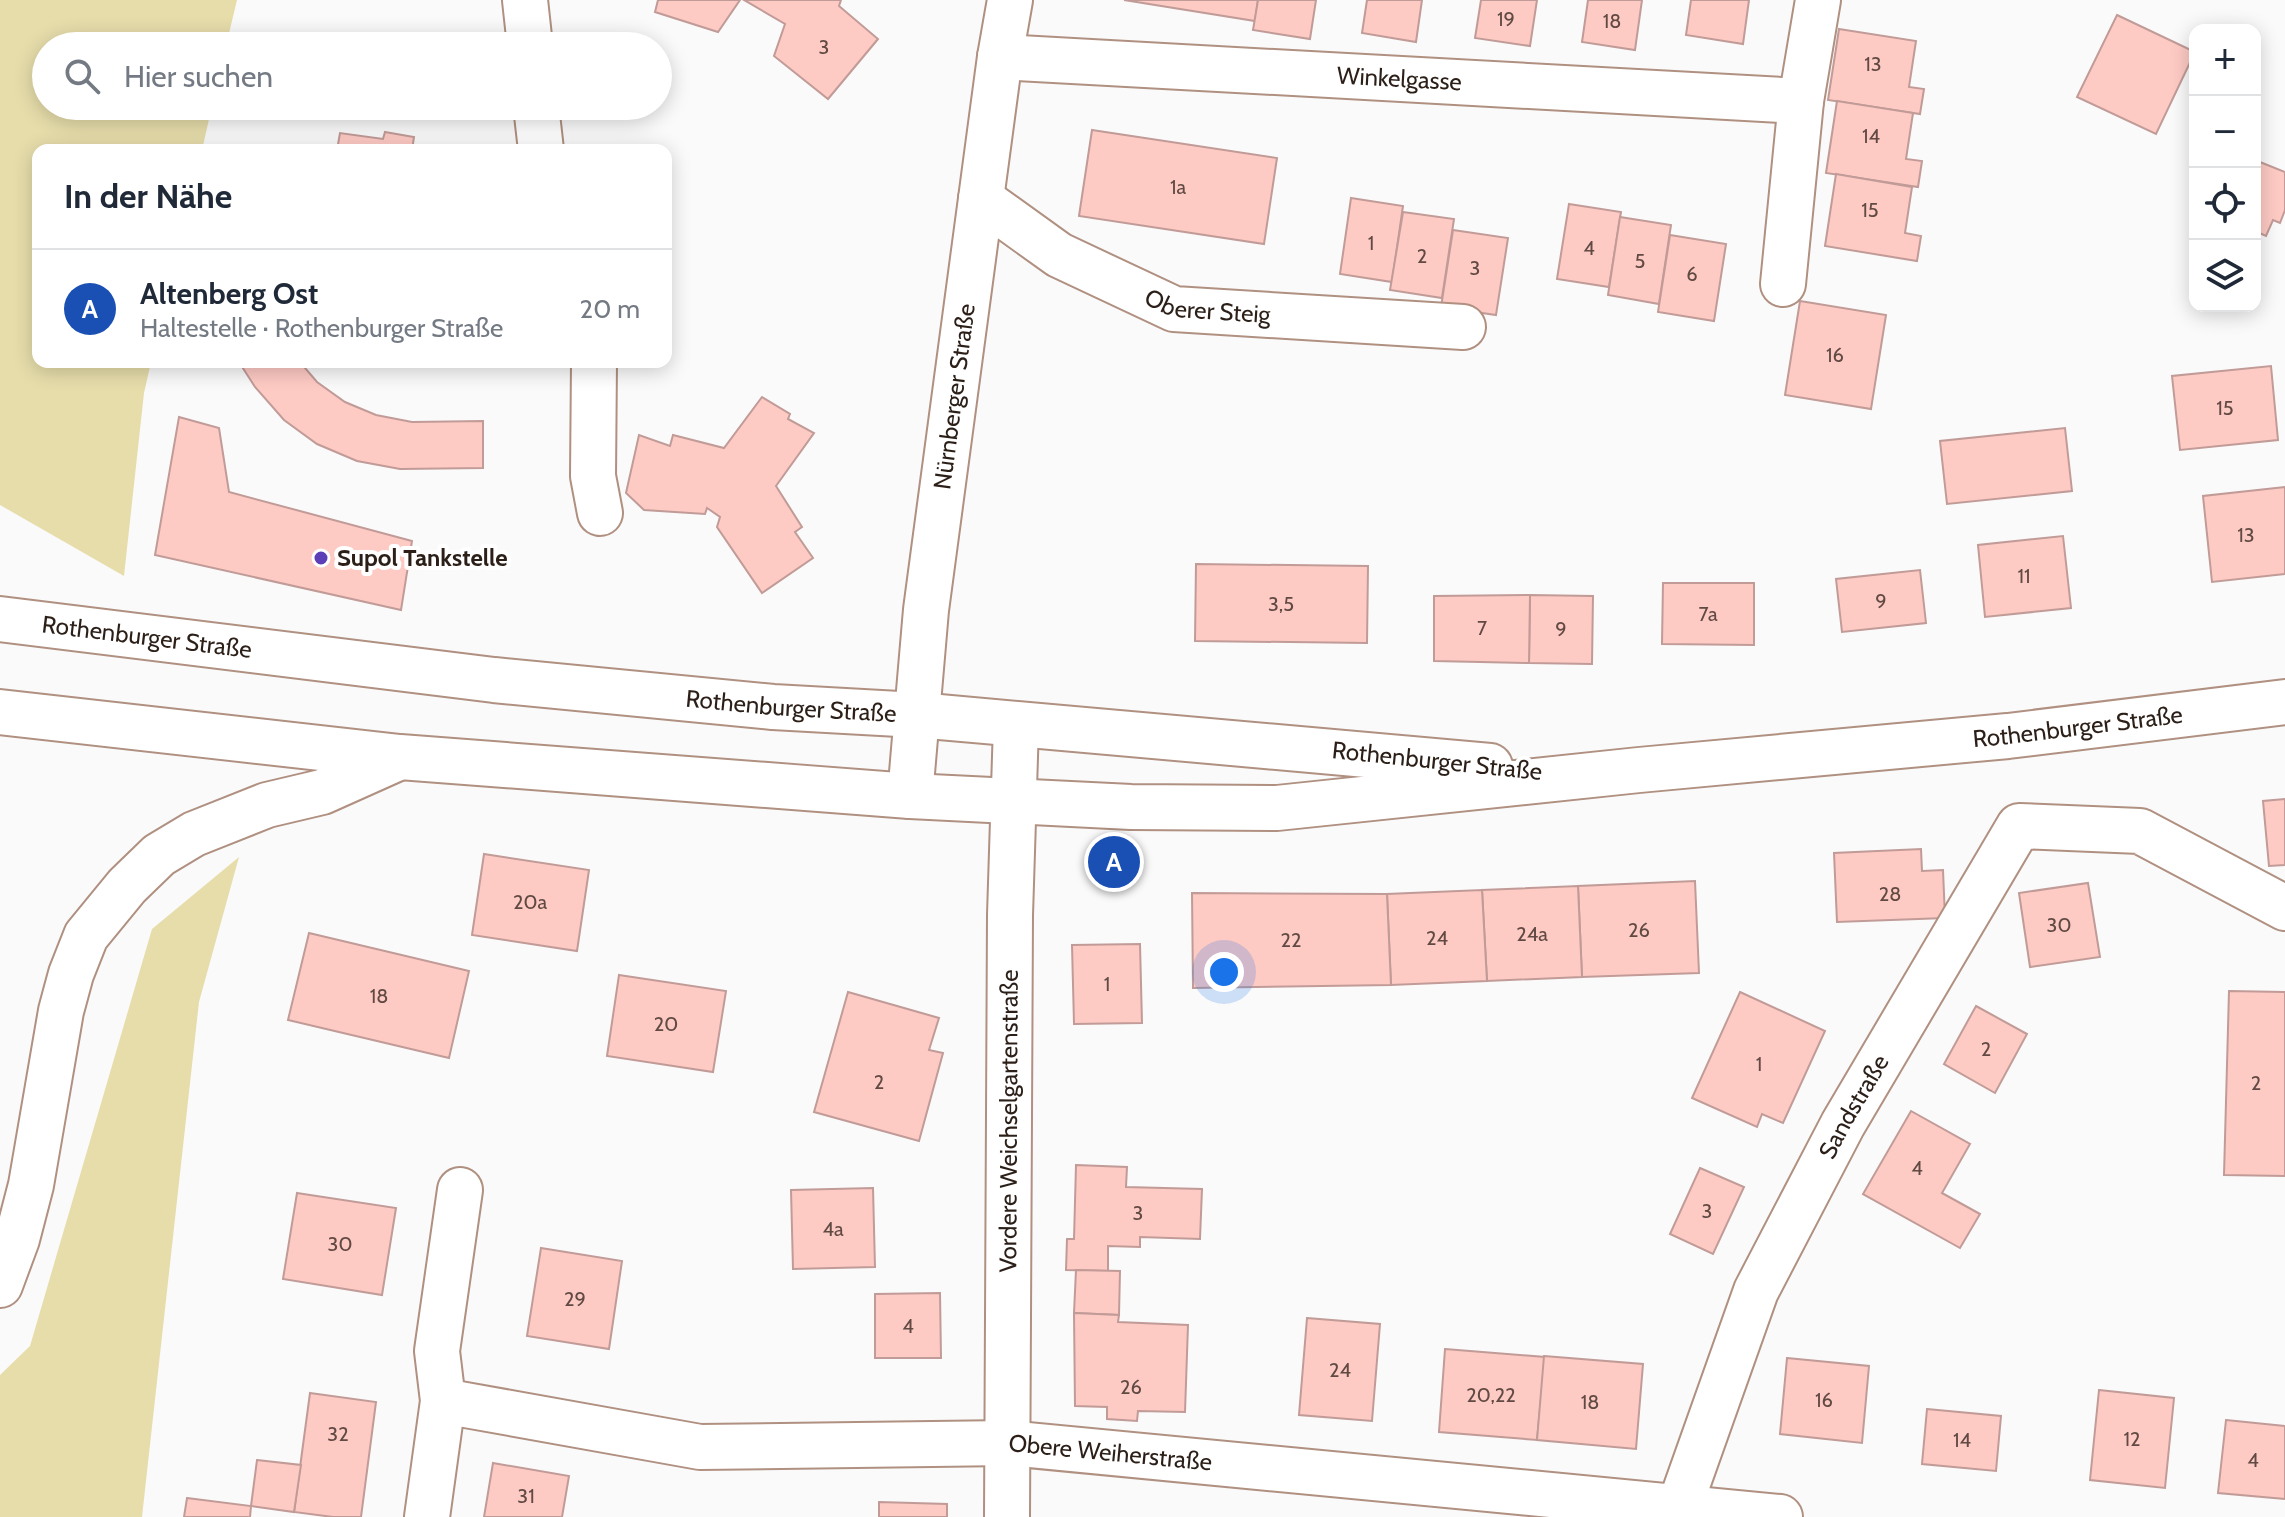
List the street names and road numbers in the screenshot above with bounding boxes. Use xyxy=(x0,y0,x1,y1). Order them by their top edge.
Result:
street label: Winkelgasse xyxy=(1336,61,1463,96)
street label: Oberer Steig xyxy=(1140,282,1272,329)
street label: Nürnberger Straße xyxy=(927,302,981,491)
street label: Rothenburger Straße xyxy=(40,609,254,664)
street label: Rothenburger Straße xyxy=(684,684,897,728)
street label: Rothenburger Straße xyxy=(1971,700,2184,753)
street label: Rothenburger Straße xyxy=(1331,735,1544,786)
street label: Vordere Weichselgartenstraße xyxy=(993,969,1024,1273)
street label: Sandstraße xyxy=(1812,1049,1895,1164)
street label: Obere Weiherstraße xyxy=(1008,1428,1213,1476)

